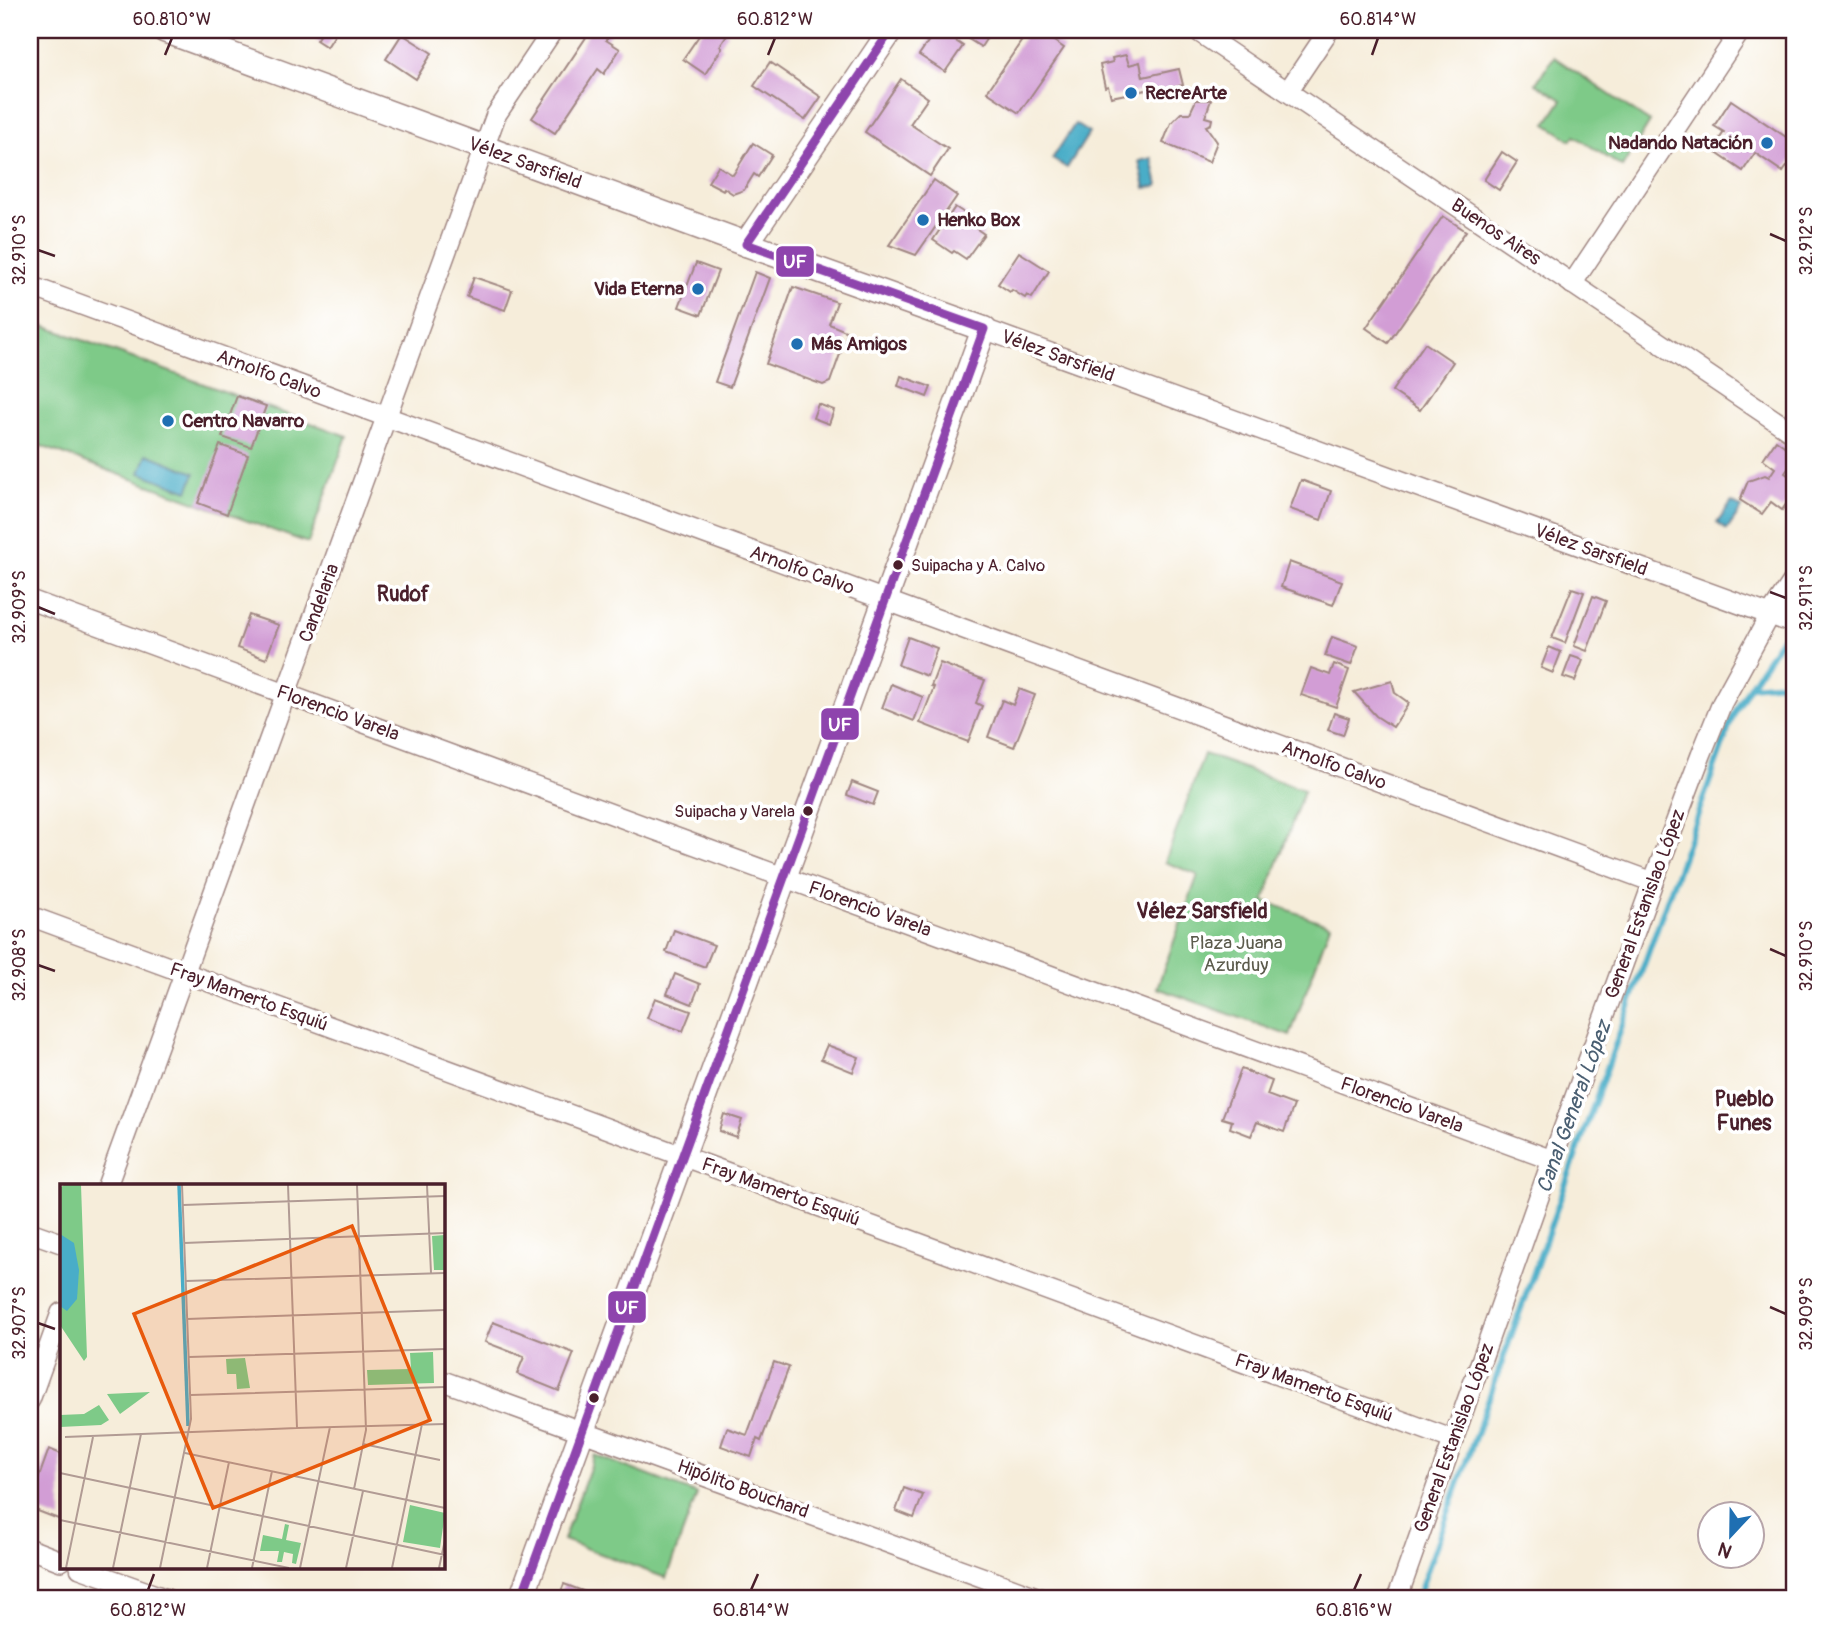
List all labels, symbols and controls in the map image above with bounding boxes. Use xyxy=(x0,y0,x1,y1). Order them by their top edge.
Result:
text: 60.810°W xyxy=(133,8,211,31)
text: 60.812°W xyxy=(737,8,813,31)
text: 60.814°W xyxy=(1340,8,1416,31)
place label: RecreArte xyxy=(1145,81,1228,105)
marker: RecreArte xyxy=(1123,85,1139,101)
street label: Vélez Sarsfield xyxy=(465,131,585,195)
place label: Nadando Natación xyxy=(1608,131,1753,155)
marker: Nadando Natación xyxy=(1759,135,1775,151)
street label: Buenos Aires xyxy=(1446,193,1546,271)
text: 32.912°S xyxy=(1795,207,1818,275)
place label: Henko Box xyxy=(937,208,1021,232)
marker: Henko Box xyxy=(915,212,931,228)
text: 32.910°S xyxy=(8,214,31,286)
line badge: UF xyxy=(775,245,815,278)
text: UF xyxy=(783,250,808,274)
place label: Vida Eterna xyxy=(594,277,684,301)
marker: Vida Eterna xyxy=(690,281,706,297)
street label: Vélez Sarsfield xyxy=(998,324,1118,388)
place label: Más Amigos xyxy=(811,332,907,356)
marker: Más Amigos xyxy=(789,336,805,352)
street label: Arnolfo Calvo xyxy=(213,344,325,404)
place label: Centro Navarro xyxy=(182,409,305,433)
marker: Centro Navarro xyxy=(160,413,176,429)
street label: Vélez Sarsfield xyxy=(1531,518,1651,582)
street label: Arnolfo Calvo xyxy=(746,540,858,600)
place label: Suipacha y A. Calvo xyxy=(911,555,1045,576)
marker: Suipacha y A. Calvo xyxy=(891,558,905,572)
street label: Candelaria xyxy=(294,560,344,646)
text: 32.911°S xyxy=(1795,565,1818,631)
text: 32.909°S xyxy=(8,570,31,644)
district label: Rudof xyxy=(377,581,430,608)
street label: Florencio Varela xyxy=(273,680,403,746)
line badge: UF xyxy=(820,707,860,741)
text: UF xyxy=(828,713,853,737)
street label: Arnolfo Calvo xyxy=(1278,735,1390,795)
place label: Suipacha y Varela xyxy=(674,801,795,822)
marker: Suipacha y Varela xyxy=(801,804,815,818)
street label: General Estanislao López xyxy=(1600,806,1690,1002)
street label: Florencio Varela xyxy=(805,876,935,942)
district label: Vélez Sarsfield xyxy=(1136,898,1268,925)
text: 32.910°S xyxy=(1795,920,1818,992)
text: 32.908°S xyxy=(8,928,31,1002)
park label: Plaza Juana Azurduy xyxy=(1189,931,1283,977)
street label: Fray Mamerto Esquiú xyxy=(166,957,332,1037)
water label: Canal General López xyxy=(1530,1015,1619,1197)
street label: Florencio Varela xyxy=(1337,1072,1467,1138)
district label: Pueblo Funes xyxy=(1714,1086,1774,1137)
street label: Fray Mamerto Esquiú xyxy=(698,1152,864,1232)
inset map xyxy=(60,1184,444,1570)
text: 32.909°S xyxy=(1795,1277,1818,1351)
text: 32.907°S xyxy=(8,1286,31,1360)
line badge: UF xyxy=(607,1290,647,1324)
text: UF xyxy=(615,1296,640,1320)
street label: General Estanislao López xyxy=(1409,1340,1499,1536)
street label: Fray Mamerto Esquiú xyxy=(1231,1348,1397,1428)
unlabelled marker xyxy=(587,1391,601,1405)
street label: Hipólito Bouchard xyxy=(674,1454,812,1524)
north arrow xyxy=(1696,1500,1766,1570)
text: N xyxy=(1714,1536,1735,1563)
text: 60.812°W xyxy=(110,1599,186,1622)
text: 60.814°W xyxy=(713,1599,789,1622)
text: 60.816°W xyxy=(1316,1599,1392,1622)

